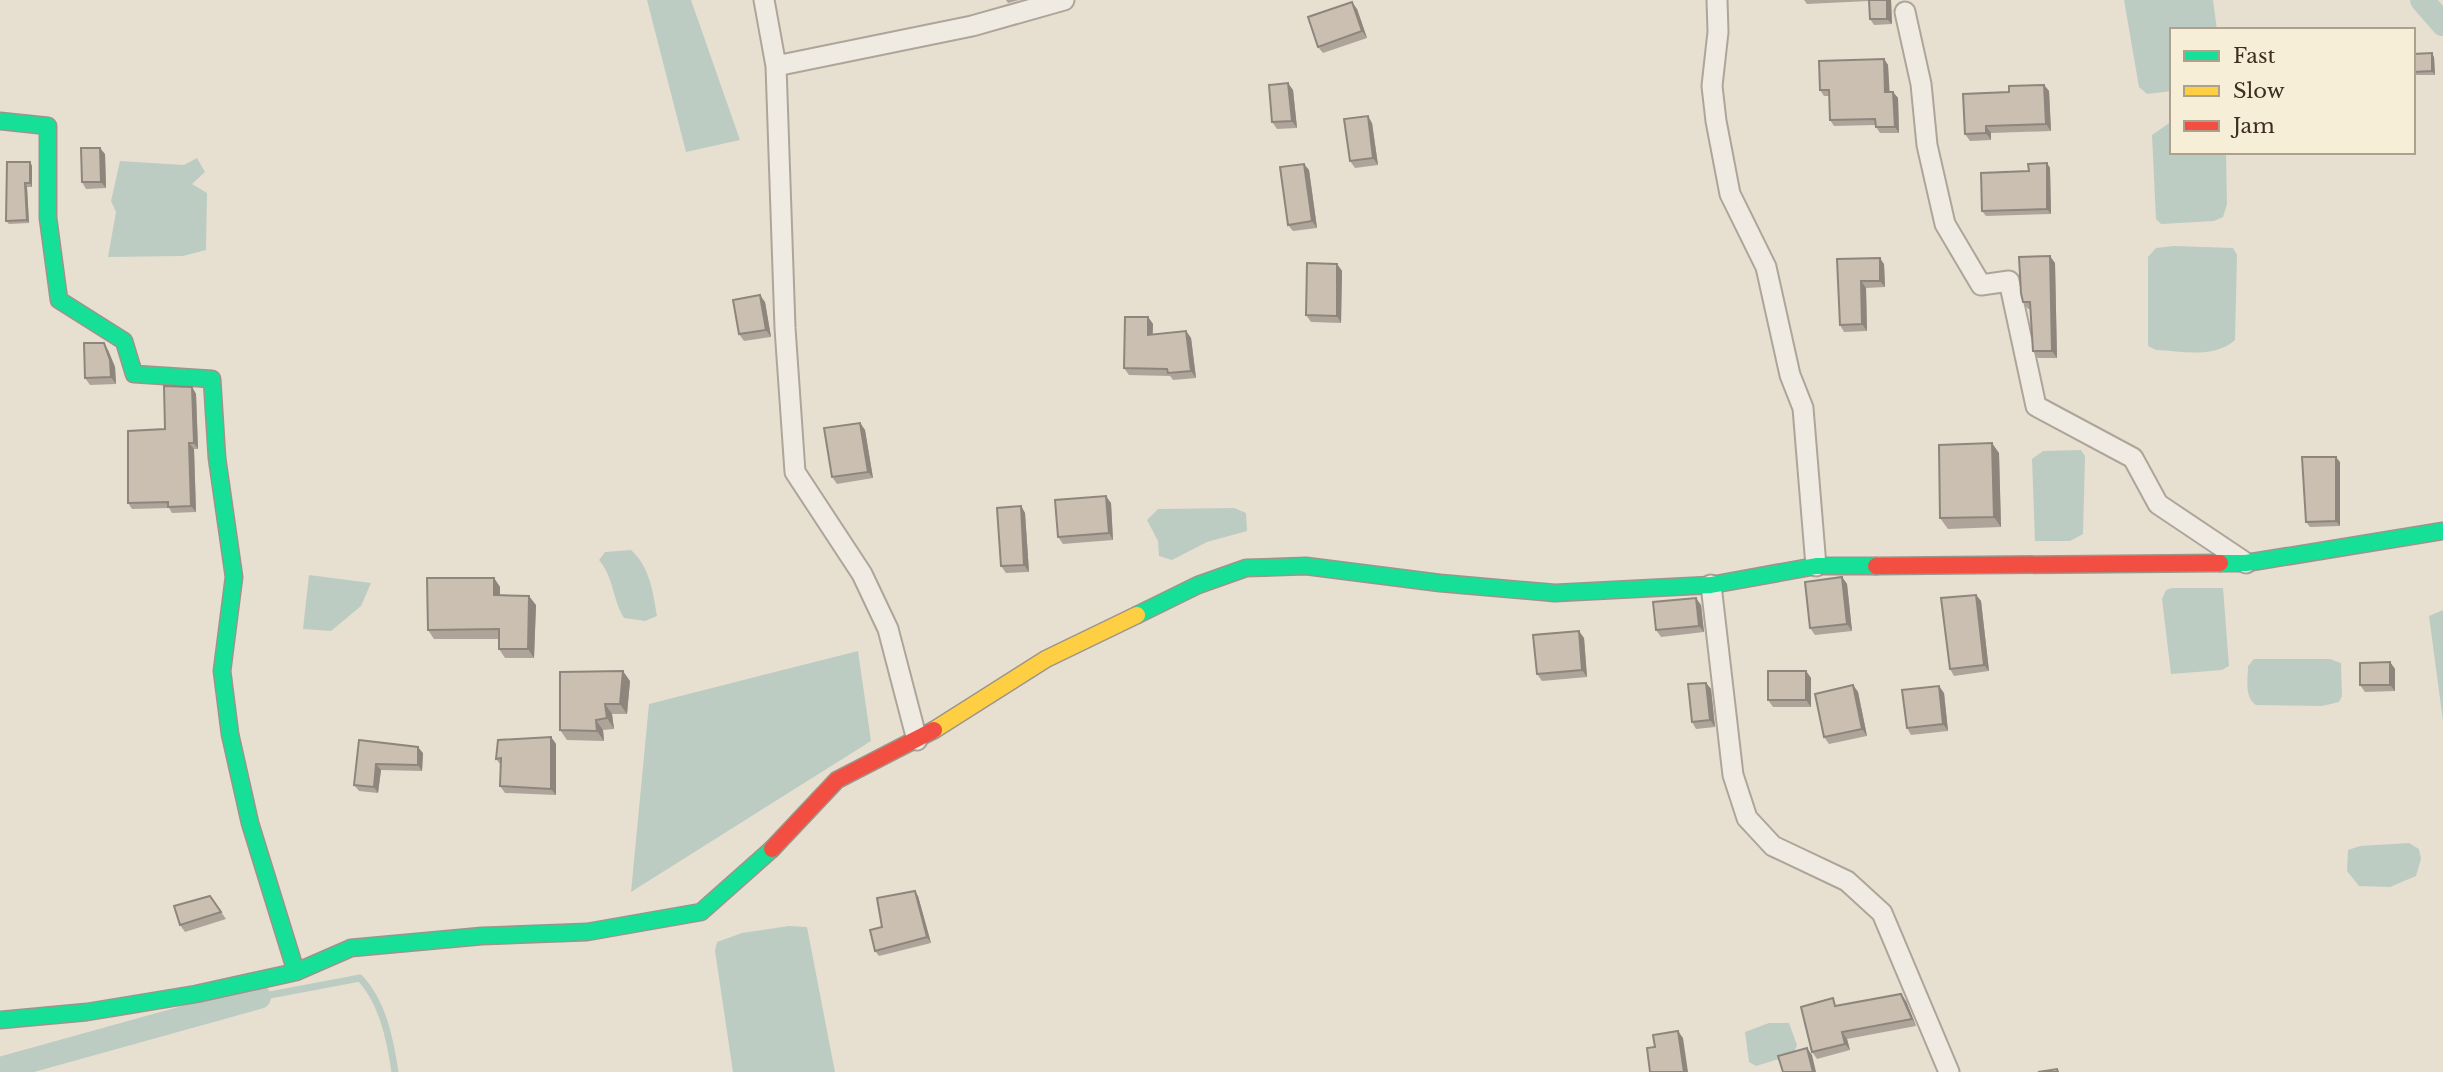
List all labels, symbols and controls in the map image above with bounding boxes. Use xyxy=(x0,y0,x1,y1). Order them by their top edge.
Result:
legend xyxy=(2170,28,2415,154)
text: Fast xyxy=(2233,43,2275,69)
text: Slow xyxy=(2233,78,2285,104)
text: Jam xyxy=(2230,113,2275,139)

